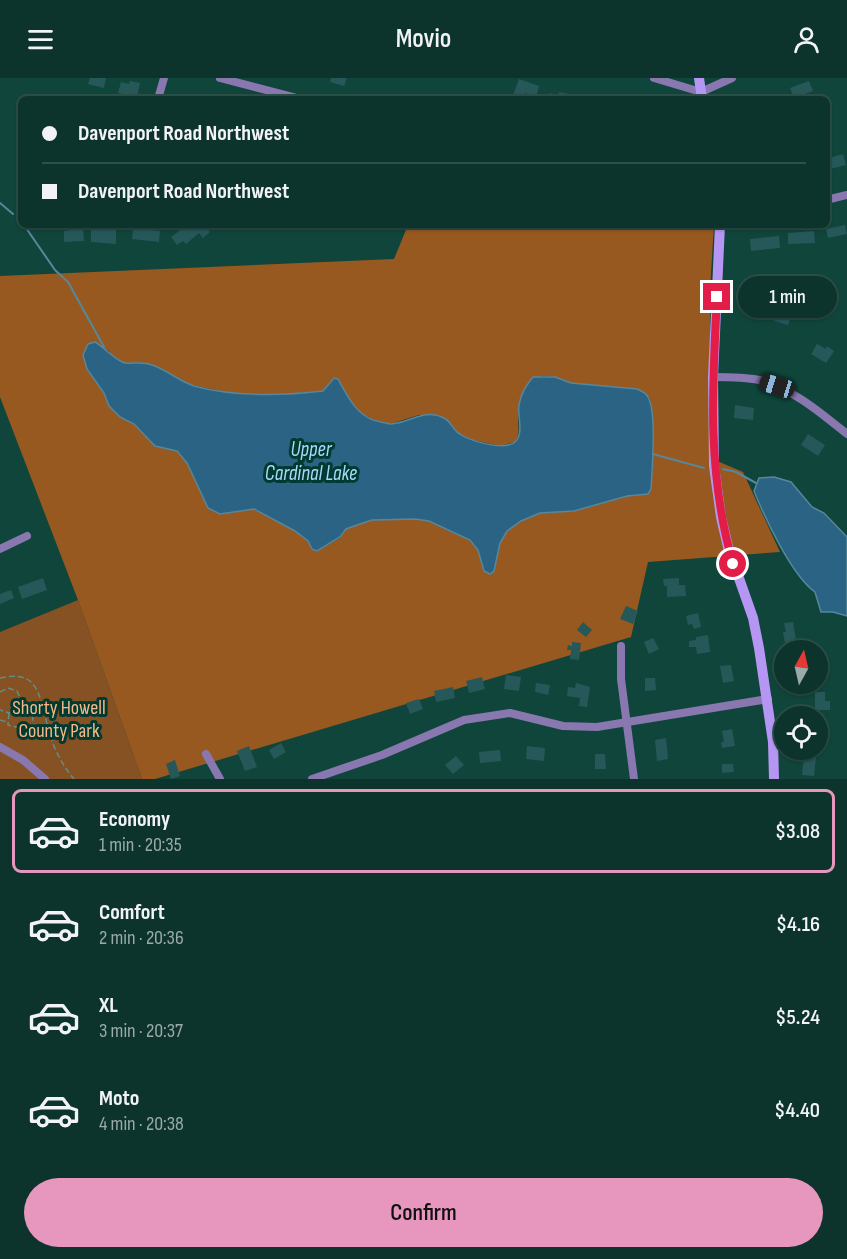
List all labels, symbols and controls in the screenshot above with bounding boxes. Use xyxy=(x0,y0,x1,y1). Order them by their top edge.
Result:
icon: menu xyxy=(24,23,57,56)
text: Movio xyxy=(396,23,451,55)
icon: person xyxy=(790,23,823,56)
text: Davenport Road Northwest xyxy=(78,120,289,147)
text: Davenport Road Northwest xyxy=(78,178,289,205)
callout: 1 min xyxy=(738,276,837,318)
route end xyxy=(703,283,730,310)
text: 1 min xyxy=(769,285,806,309)
car xyxy=(757,372,797,400)
water label: Upper Cardinal Lake xyxy=(265,437,357,486)
route start xyxy=(719,550,746,577)
north arrow xyxy=(774,640,828,694)
map controls xyxy=(774,640,828,760)
park label: Shorty Howell County Park xyxy=(12,696,106,743)
button: locate xyxy=(774,706,828,760)
icon: car xyxy=(27,804,81,858)
text: Economy xyxy=(99,806,170,833)
text: $3.08 xyxy=(775,818,820,845)
text: 1 min · 20:35 xyxy=(99,833,182,857)
icon: car xyxy=(27,897,81,951)
text: Comfort xyxy=(99,899,165,926)
text: $4.16 xyxy=(776,911,820,938)
text: 2 min · 20:36 xyxy=(99,926,184,950)
icon: car xyxy=(27,990,81,1044)
text: XL xyxy=(99,992,118,1019)
text: $5.24 xyxy=(775,1004,820,1031)
text: 3 min · 20:37 xyxy=(99,1019,183,1043)
icon: car xyxy=(27,1083,81,1137)
text: Moto xyxy=(99,1085,139,1112)
text: $4.40 xyxy=(774,1097,820,1124)
text: 4 min · 20:38 xyxy=(99,1112,184,1136)
button: Confirm xyxy=(24,1178,823,1247)

